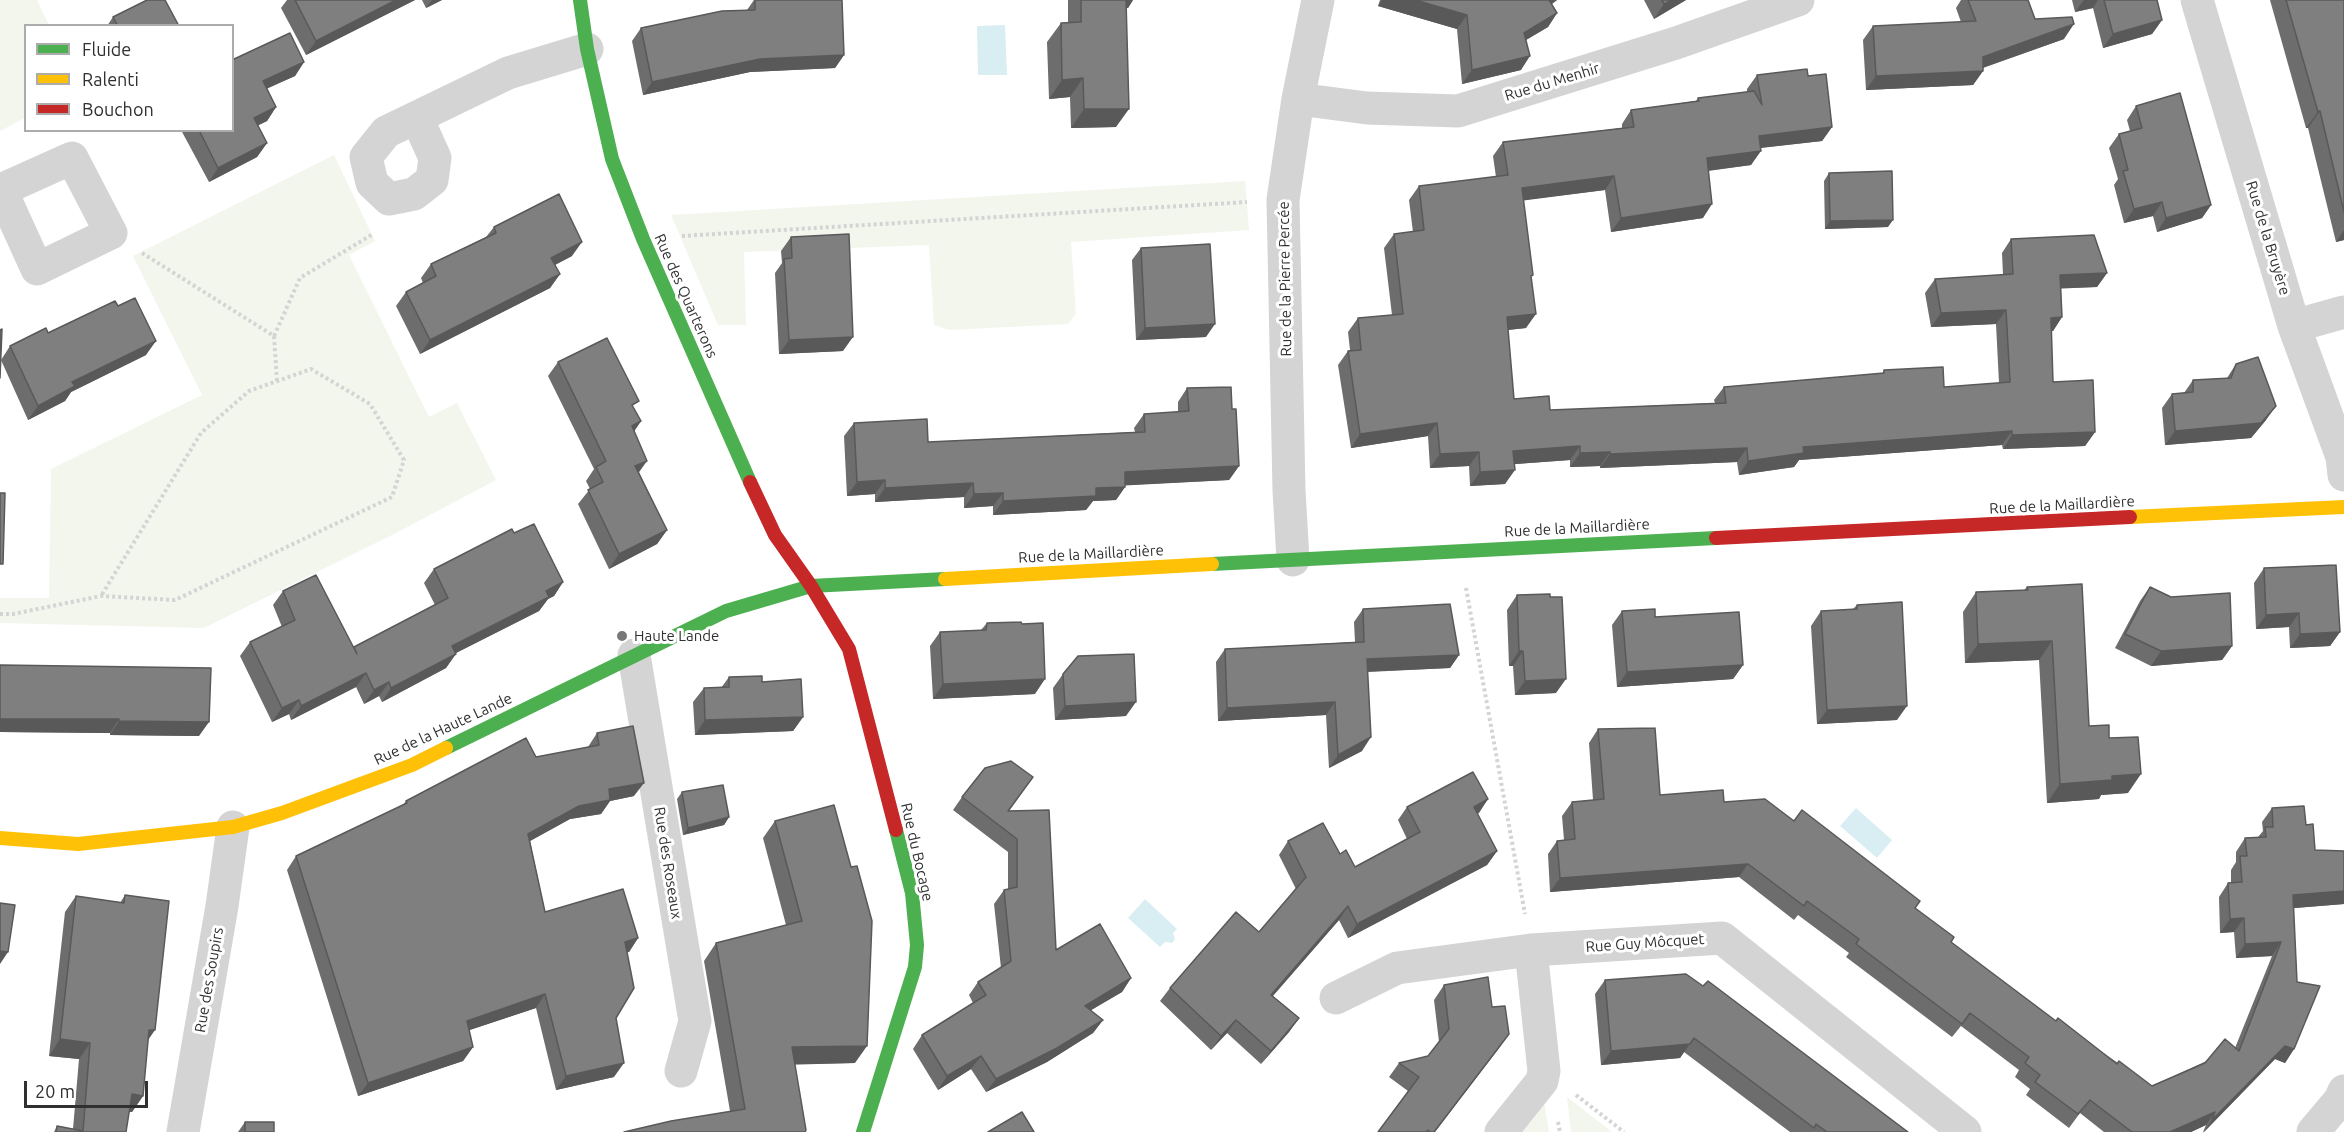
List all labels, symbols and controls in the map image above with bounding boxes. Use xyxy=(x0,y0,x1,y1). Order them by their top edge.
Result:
legend xyxy=(24,24,234,132)
text: Fluide xyxy=(82,39,131,59)
street label: Rue du Menhir xyxy=(1502,59,1602,105)
text: Ralenti xyxy=(82,69,139,89)
text: Bouchon xyxy=(82,99,154,119)
street label: Rue de la Bruyère xyxy=(2242,179,2294,297)
street label: Rue de la Pierre Percée xyxy=(1275,201,1295,357)
street label: Rue des Quarterons xyxy=(651,231,721,361)
street label: Rue de la Maillardière xyxy=(1989,492,2135,518)
street label: Rue de la Maillardière xyxy=(1504,515,1650,541)
street label: Rue de la Maillardière xyxy=(1018,541,1164,567)
place label: Haute Lande xyxy=(634,627,719,645)
marker: Haute Lande xyxy=(615,629,629,643)
street label: Rue de la Haute Lande xyxy=(371,689,515,769)
street label: Rue du Bocage xyxy=(897,801,937,903)
street label: Rue des Roseaux xyxy=(650,806,686,920)
street label: Rue des Soupirs xyxy=(191,926,227,1034)
street label: Rue Guy Môcquet xyxy=(1585,930,1705,956)
scale bar xyxy=(27,1069,152,1107)
text: 20 m xyxy=(35,1081,75,1101)

